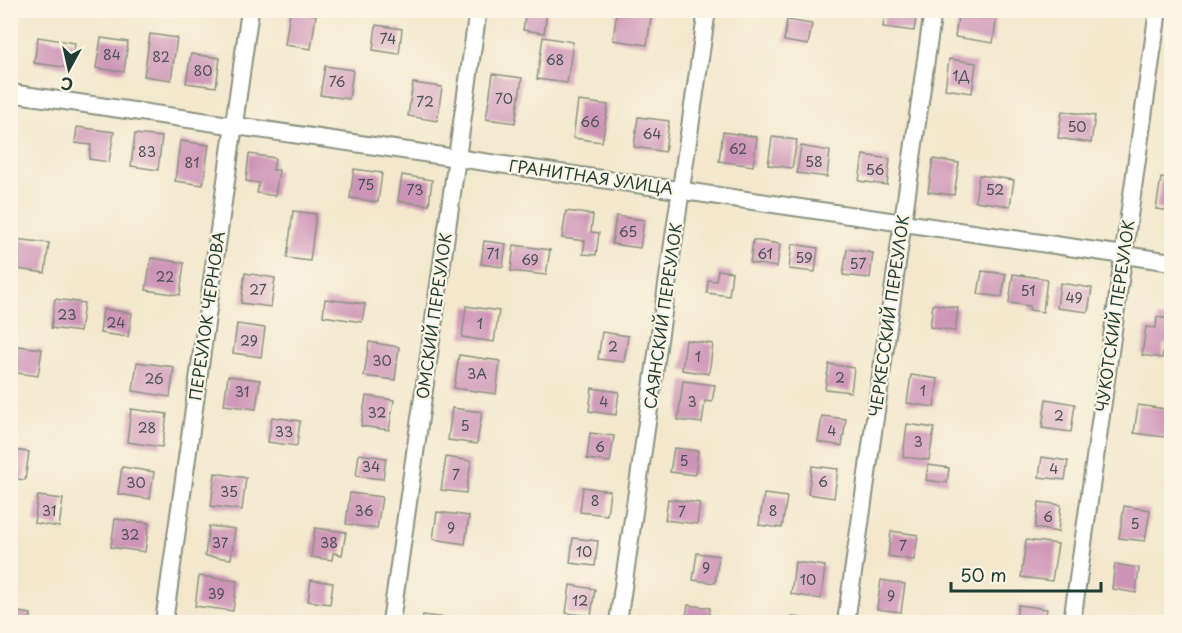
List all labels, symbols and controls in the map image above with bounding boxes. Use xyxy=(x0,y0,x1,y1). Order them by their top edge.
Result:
house number: 74 xyxy=(380,28,396,49)
north arrow xyxy=(39,39,99,99)
house number: 84 xyxy=(103,44,121,65)
house number: 82 xyxy=(152,46,170,67)
house number: 68 xyxy=(546,49,564,70)
house number: 80 xyxy=(194,60,212,81)
house number: 1Д xyxy=(952,65,970,86)
house number: 76 xyxy=(329,71,346,92)
text: С xyxy=(59,72,74,98)
house number: 70 xyxy=(495,88,513,109)
house number: 72 xyxy=(416,91,434,112)
house number: 66 xyxy=(580,111,600,132)
house number: 50 xyxy=(1067,116,1087,137)
house number: 64 xyxy=(642,123,662,144)
house number: 62 xyxy=(729,138,747,159)
house number: 83 xyxy=(138,141,156,162)
house number: 58 xyxy=(805,151,823,172)
house number: 81 xyxy=(185,152,199,173)
street label: ГРАНИТНАЯ УЛИЦА xyxy=(507,153,675,199)
house number: 56 xyxy=(866,159,885,180)
house number: 75 xyxy=(358,174,374,195)
house number: 73 xyxy=(407,179,423,200)
house number: 52 xyxy=(986,179,1004,200)
street label: ЧЕРКЕССКИЙ ПЕРЕУЛОК xyxy=(862,213,914,418)
street label: ЧУКОТСКИЙ ПЕРЕУЛОК xyxy=(1089,218,1139,413)
house number: 65 xyxy=(619,221,637,242)
street label: САЯНСКИЙ ПЕРЕУЛОК xyxy=(637,221,687,411)
street label: ПЕРЕУЛОК ЧЕРНОВА xyxy=(182,229,230,402)
street label: ОМСКИЙ ПЕРЕУЛОК xyxy=(409,231,457,400)
house number: 71 xyxy=(486,243,500,264)
house number: 61 xyxy=(757,243,773,264)
house number: 59 xyxy=(795,247,813,268)
house number: 69 xyxy=(521,249,539,270)
house number: 57 xyxy=(850,253,866,274)
house number: 22 xyxy=(156,266,174,287)
house number: 27 xyxy=(249,279,267,300)
house number: 51 xyxy=(1021,280,1035,301)
house number: 49 xyxy=(1065,287,1083,308)
house number: 23 xyxy=(58,304,76,325)
house number: 24 xyxy=(107,312,125,333)
house number: 1 xyxy=(477,313,483,334)
house number: 29 xyxy=(240,330,258,351)
house number: 2 xyxy=(608,336,618,357)
house number: 1 xyxy=(695,346,701,367)
house number: 30 xyxy=(372,350,392,371)
house number: 3А xyxy=(467,363,487,384)
house number: 2 xyxy=(835,367,845,388)
house number: 26 xyxy=(144,368,164,389)
house number: 1 xyxy=(920,380,926,401)
house number: 31 xyxy=(235,381,249,402)
house number: 4 xyxy=(599,391,609,412)
house number: 3 xyxy=(687,391,697,412)
house number: 32 xyxy=(368,402,386,423)
house number: 2 xyxy=(1054,405,1064,426)
house number: 5 xyxy=(460,415,470,436)
house number: 28 xyxy=(138,417,156,438)
house number: 4 xyxy=(827,420,837,441)
house number: 33 xyxy=(275,421,293,442)
house number: 3 xyxy=(913,431,923,452)
house number: 6 xyxy=(595,436,605,457)
house number: 5 xyxy=(679,450,689,471)
house number: 34 xyxy=(362,456,380,477)
house number: 4 xyxy=(1049,458,1059,479)
house number: 7 xyxy=(452,464,460,485)
house number: 6 xyxy=(818,471,828,492)
house number: 30 xyxy=(126,472,146,493)
house number: 35 xyxy=(220,481,238,502)
house number: 8 xyxy=(591,490,599,511)
house number: 31 xyxy=(42,500,56,521)
house number: 36 xyxy=(354,500,374,521)
house number: 8 xyxy=(769,500,777,521)
house number: 7 xyxy=(678,501,686,522)
house number: 6 xyxy=(1043,506,1053,527)
house number: 5 xyxy=(1130,513,1140,534)
house number: 9 xyxy=(447,517,455,538)
house number: 32 xyxy=(121,524,139,545)
house number: 37 xyxy=(212,532,229,553)
house number: 38 xyxy=(320,532,338,553)
house number: 7 xyxy=(899,535,907,556)
house number: 10 xyxy=(576,541,592,562)
scale bar xyxy=(951,555,1101,593)
house number: 9 xyxy=(702,557,710,578)
text: 50 m xyxy=(960,561,1007,588)
house number: 10 xyxy=(800,569,816,590)
house number: 39 xyxy=(207,583,225,604)
house number: 9 xyxy=(887,585,895,606)
house number: 12 xyxy=(572,590,588,611)

